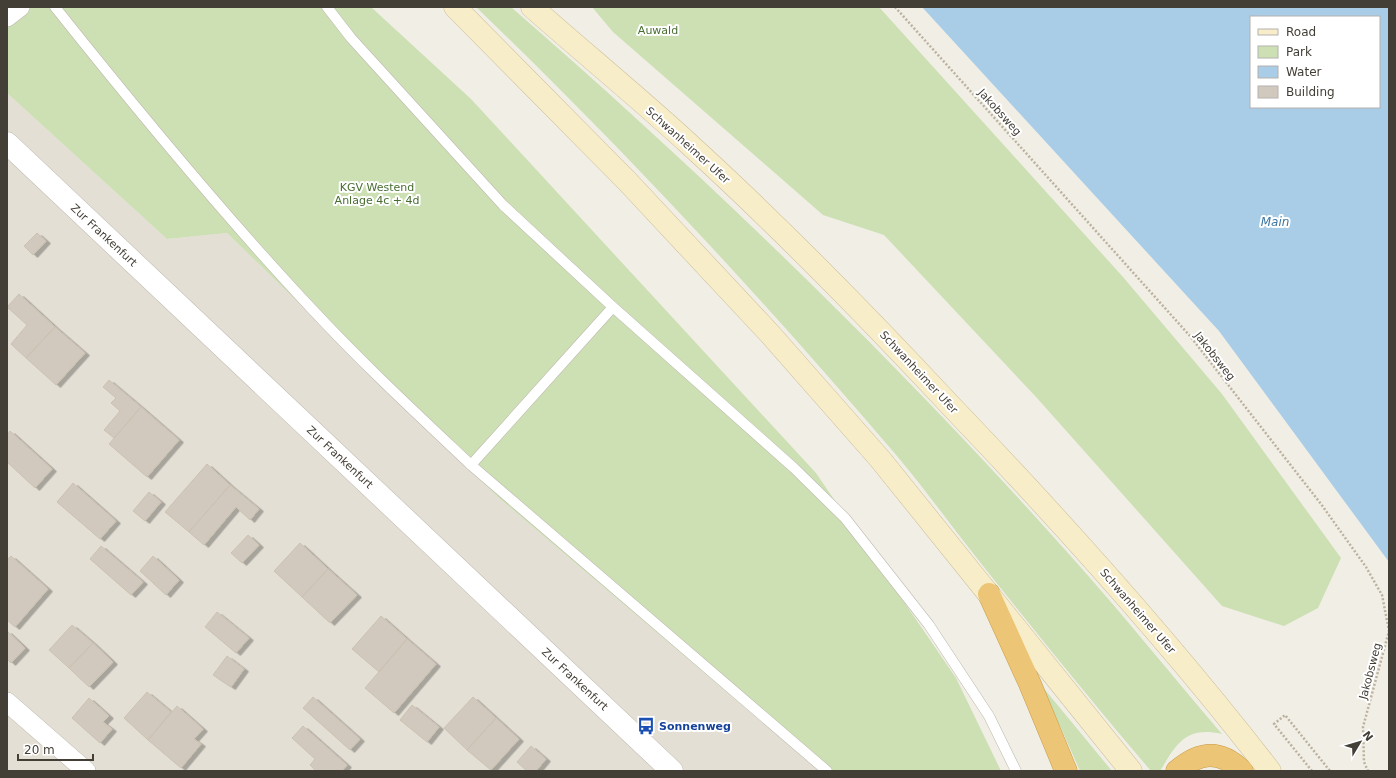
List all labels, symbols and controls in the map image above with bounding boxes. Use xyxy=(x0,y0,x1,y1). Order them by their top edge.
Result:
legend xyxy=(1250,16,1380,108)
park label: Auwald xyxy=(638,24,678,37)
text: Road xyxy=(1286,25,1316,39)
text: Park xyxy=(1286,45,1312,59)
text: Water xyxy=(1286,65,1322,79)
text: Building xyxy=(1286,85,1335,99)
street label: Jakobsweg xyxy=(975,86,1024,138)
street label: Schwanheimer Ufer xyxy=(643,104,733,187)
park label: KGV Westend Anlage 4c + 4d xyxy=(335,181,419,207)
street label: Zur Frankenfurt xyxy=(68,201,140,270)
water label: Main xyxy=(1261,215,1289,229)
street label: Schwanheimer Ufer xyxy=(877,328,961,417)
street label: Jakobsweg xyxy=(1191,329,1238,383)
street label: Zur Frankenfurt xyxy=(304,423,376,492)
street label: Schwanheimer Ufer xyxy=(1097,566,1178,657)
street label: Jakobsweg xyxy=(1356,641,1384,702)
street label: Zur Frankenfurt xyxy=(539,645,611,714)
bus stop icon: Sonnenweg xyxy=(636,716,656,736)
place label: Sonnenweg xyxy=(659,720,731,733)
north arrow xyxy=(1340,722,1380,762)
text: N xyxy=(1360,729,1375,744)
scale bar xyxy=(18,736,93,762)
text: 20 m xyxy=(24,743,55,757)

